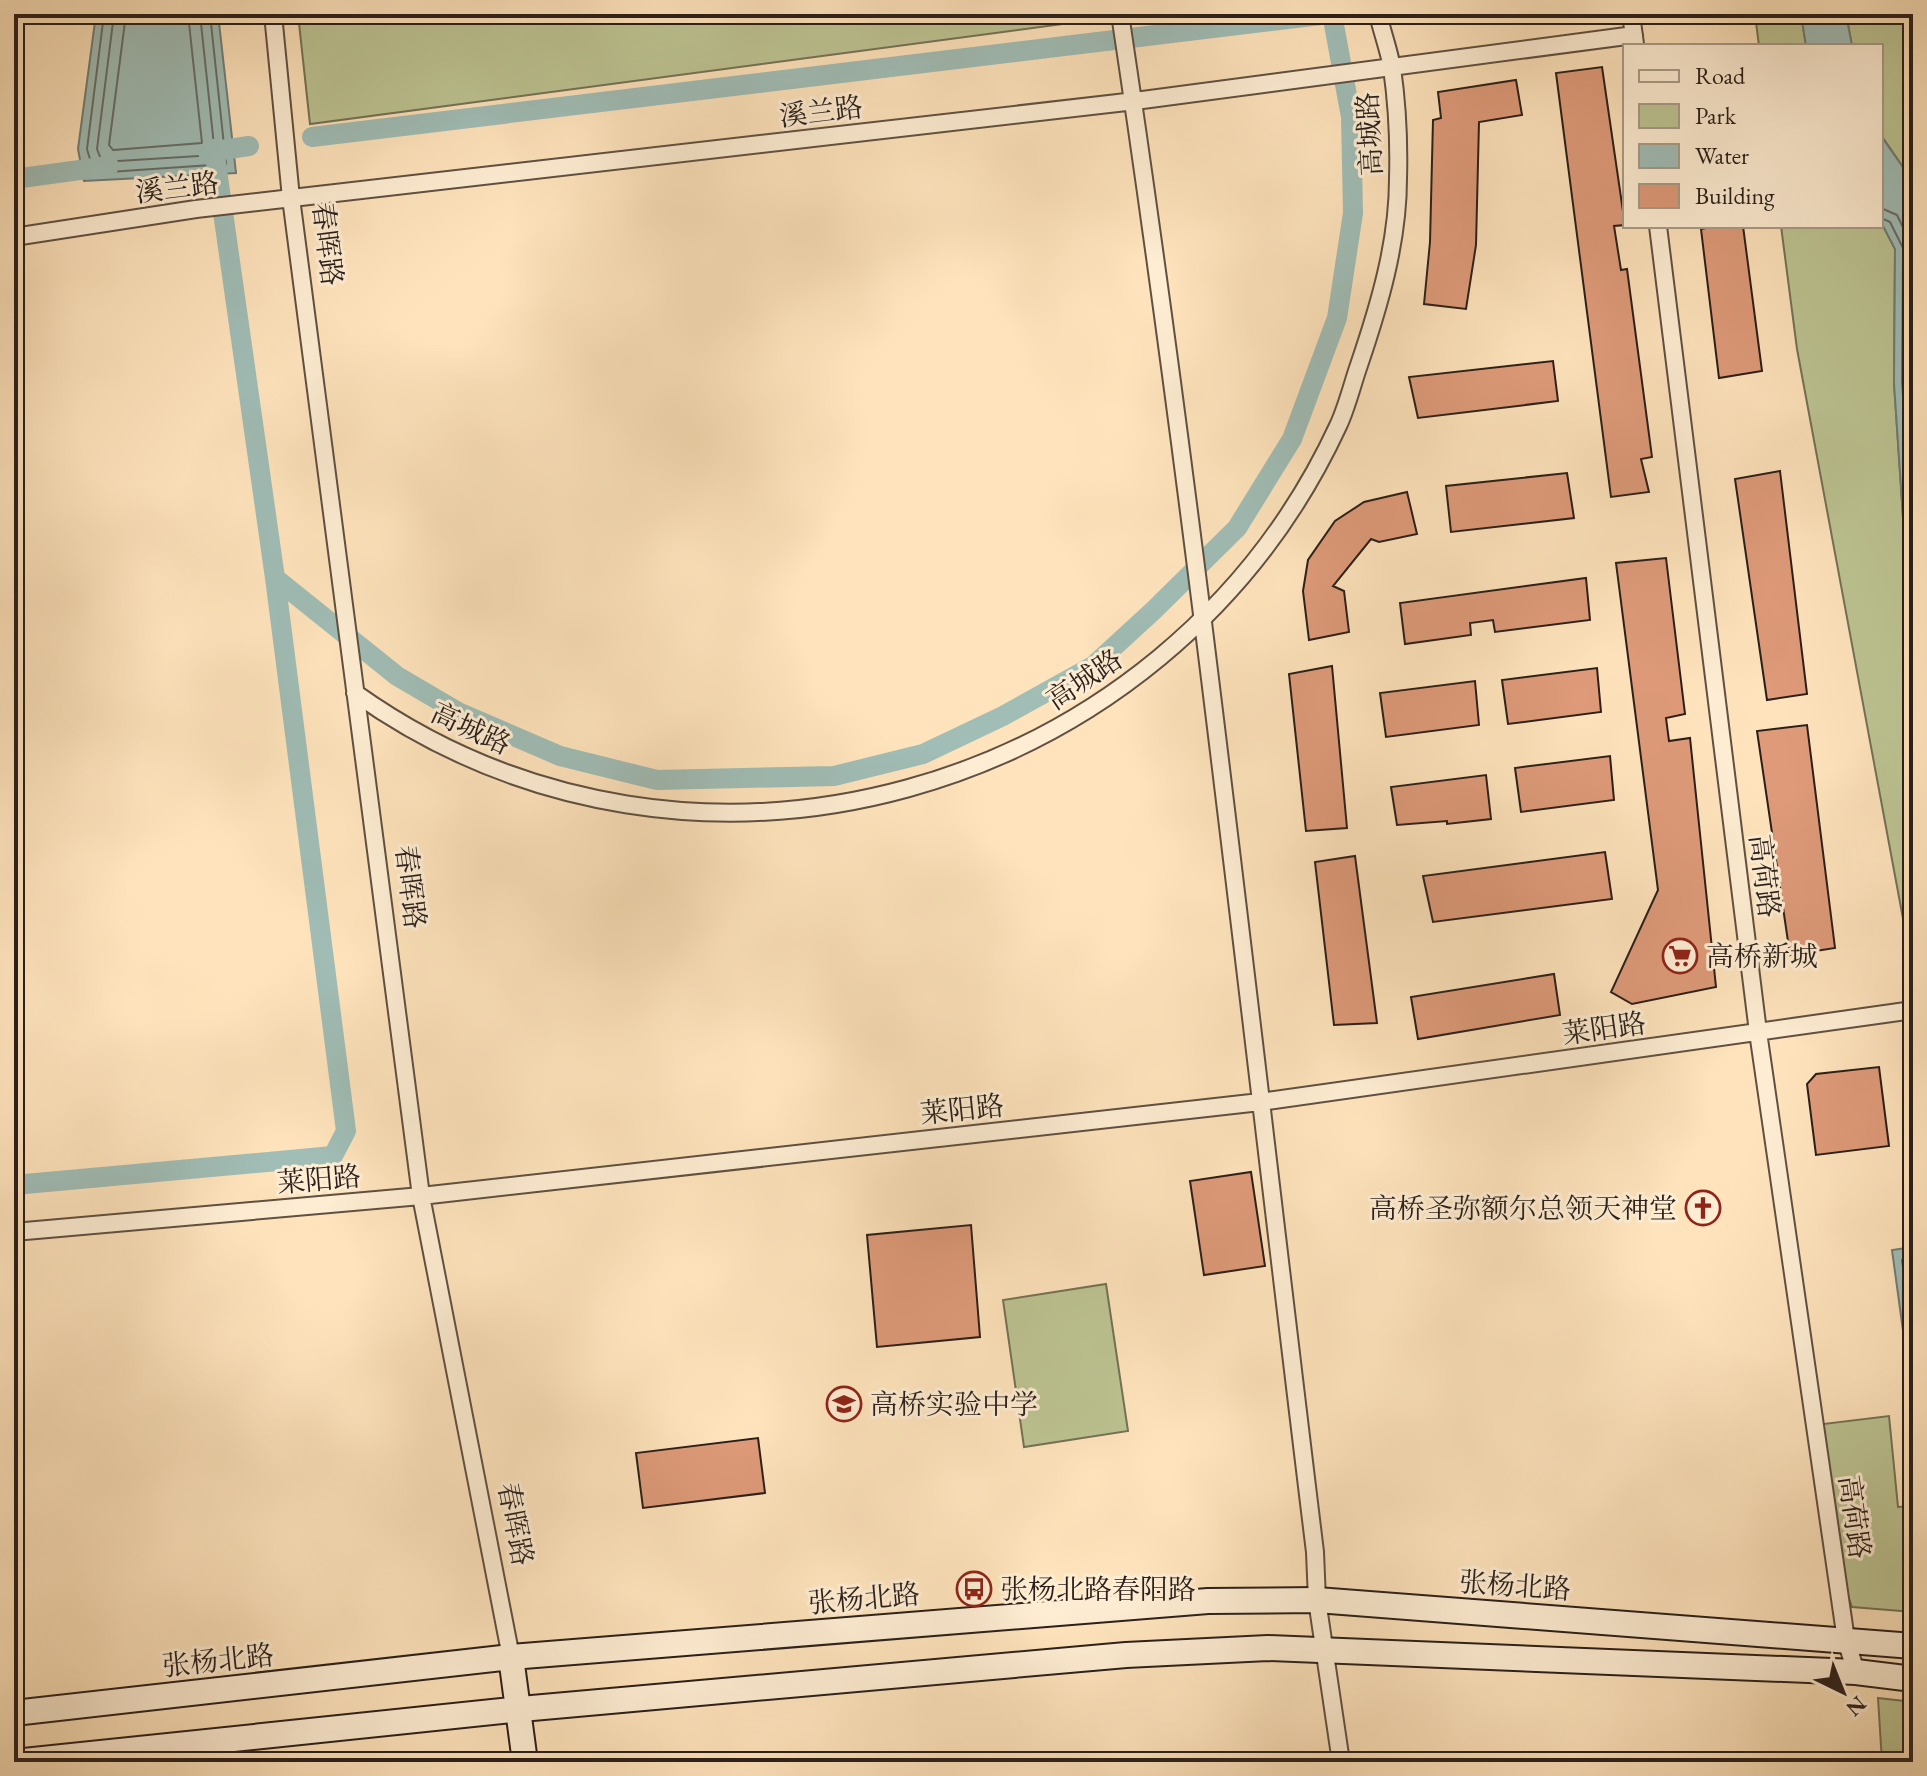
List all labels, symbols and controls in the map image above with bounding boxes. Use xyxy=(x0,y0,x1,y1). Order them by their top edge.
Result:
legend xyxy=(1623,44,1883,228)
text: Road xyxy=(1695,60,1746,91)
street label: 溪兰路 xyxy=(777,88,865,134)
street label: 高城路 xyxy=(1349,91,1389,177)
text: Park xyxy=(1695,100,1737,131)
text: Water xyxy=(1695,140,1749,171)
street label: 溪兰路 xyxy=(133,164,221,210)
text: Building xyxy=(1695,180,1775,211)
street label: 春晖路 xyxy=(305,200,351,288)
street label: 高城路 xyxy=(1039,641,1129,717)
street label: 高城路 xyxy=(425,694,517,762)
street label: 高荷路 xyxy=(1742,832,1788,920)
street label: 春晖路 xyxy=(388,843,434,931)
supermarket icon: 高桥新城 xyxy=(1661,937,1699,975)
place label: 高桥新城 xyxy=(1706,938,1818,974)
street label: 莱阳路 xyxy=(1560,1004,1648,1052)
street label: 莱阳路 xyxy=(918,1087,1006,1131)
street label: 莱阳路 xyxy=(276,1157,362,1201)
church icon: 高桥圣弥额尔总领天神堂 xyxy=(1684,1189,1722,1227)
place label: 高桥圣弥额尔总领天神堂 xyxy=(1369,1190,1677,1226)
school or university icon: 高桥实验中学 xyxy=(825,1385,863,1423)
place label: 高桥实验中学 xyxy=(870,1386,1038,1422)
street label: 高荷路 xyxy=(1831,1473,1879,1561)
street label: 春晖路 xyxy=(490,1479,542,1569)
street label: 张杨北路 xyxy=(1458,1563,1572,1607)
bus stop icon: 张杨北路春阳路 xyxy=(955,1570,993,1608)
place label: 张杨北路春阳路 xyxy=(1000,1571,1196,1607)
street label: 张杨北路 xyxy=(807,1575,921,1621)
street label: 张杨北路 xyxy=(160,1636,276,1684)
north arrow xyxy=(1803,1652,1883,1732)
text: N xyxy=(1840,1690,1873,1723)

